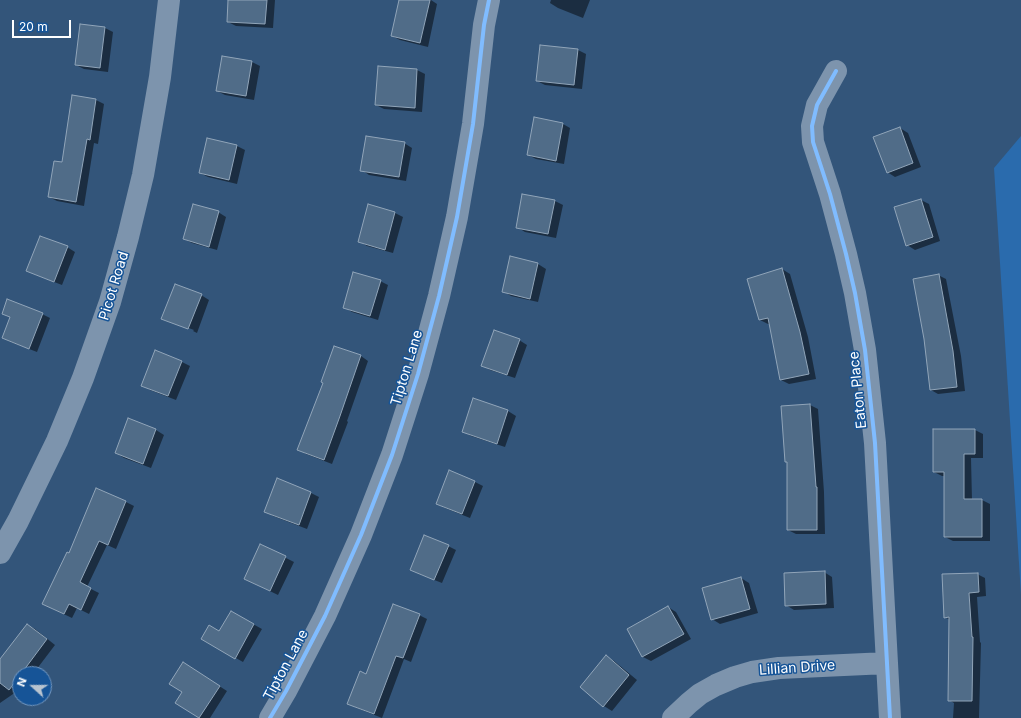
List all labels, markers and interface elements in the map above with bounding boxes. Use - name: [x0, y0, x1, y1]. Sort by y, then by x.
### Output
- scale bar: [14, 12, 73, 38]
- text: 20 m: [19, 19, 48, 34]
- street label: Picot Road: [96, 250, 132, 322]
- street label: Tipton Lane: [388, 328, 426, 408]
- street label: Eaton Place: [846, 350, 870, 430]
- street label: Tipton Lane: [260, 627, 312, 703]
- street label: Lillian Drive: [758, 657, 836, 679]
- north arrow: [12, 666, 52, 706]
- text: N: [14, 676, 30, 688]

